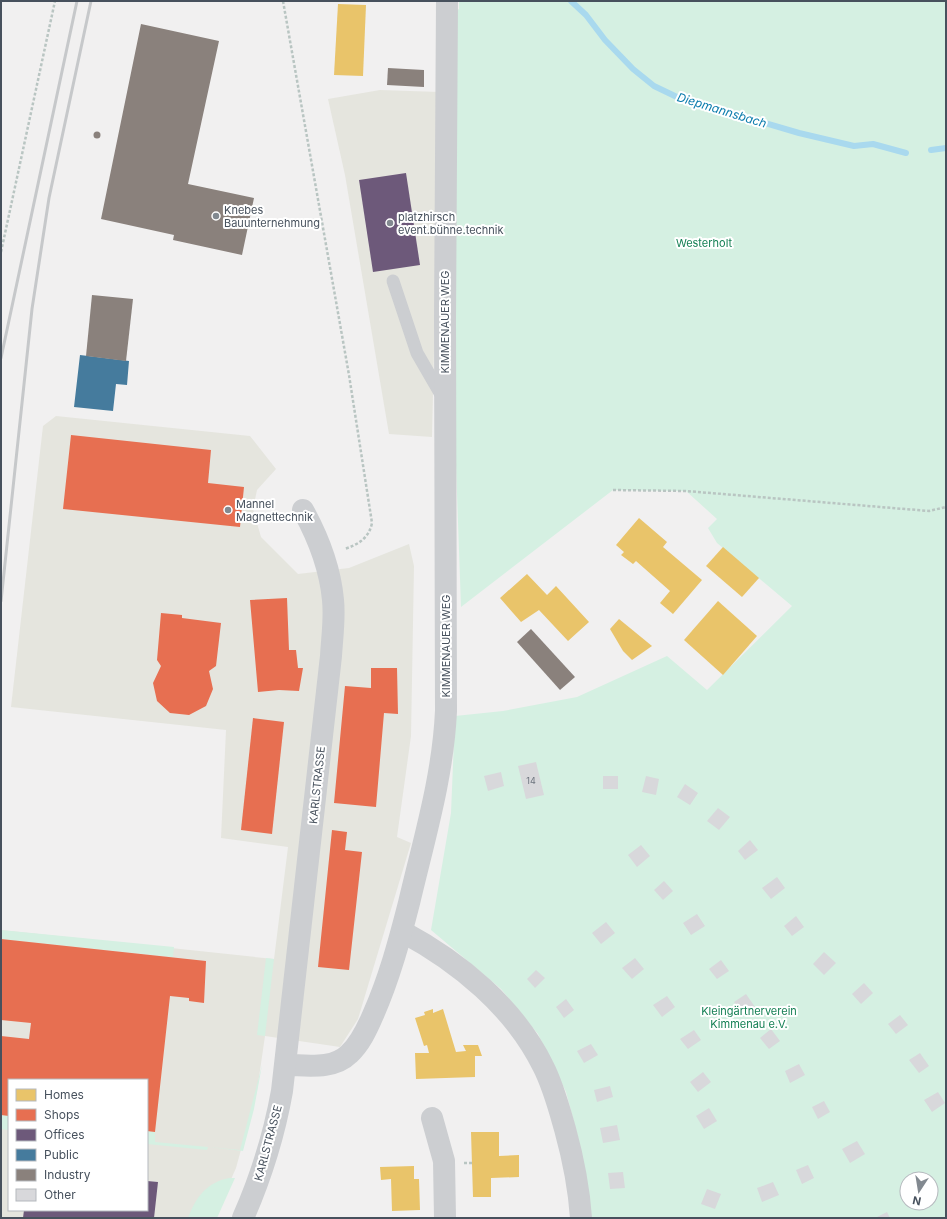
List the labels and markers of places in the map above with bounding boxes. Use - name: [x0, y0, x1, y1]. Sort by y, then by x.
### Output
- place label: Knebes Bauunternehmung: [224, 203, 320, 230]
- place label: platzhirsch event.bühne.technik: [398, 210, 504, 237]
- marker: Knebes Bauunternehmung: [211, 211, 221, 221]
- marker: platzhirsch event.bühne.technik: [385, 218, 395, 228]
- place label: Mannel Magnettechnik: [236, 497, 313, 524]
- marker: Mannel Magnettechnik: [223, 505, 233, 515]

